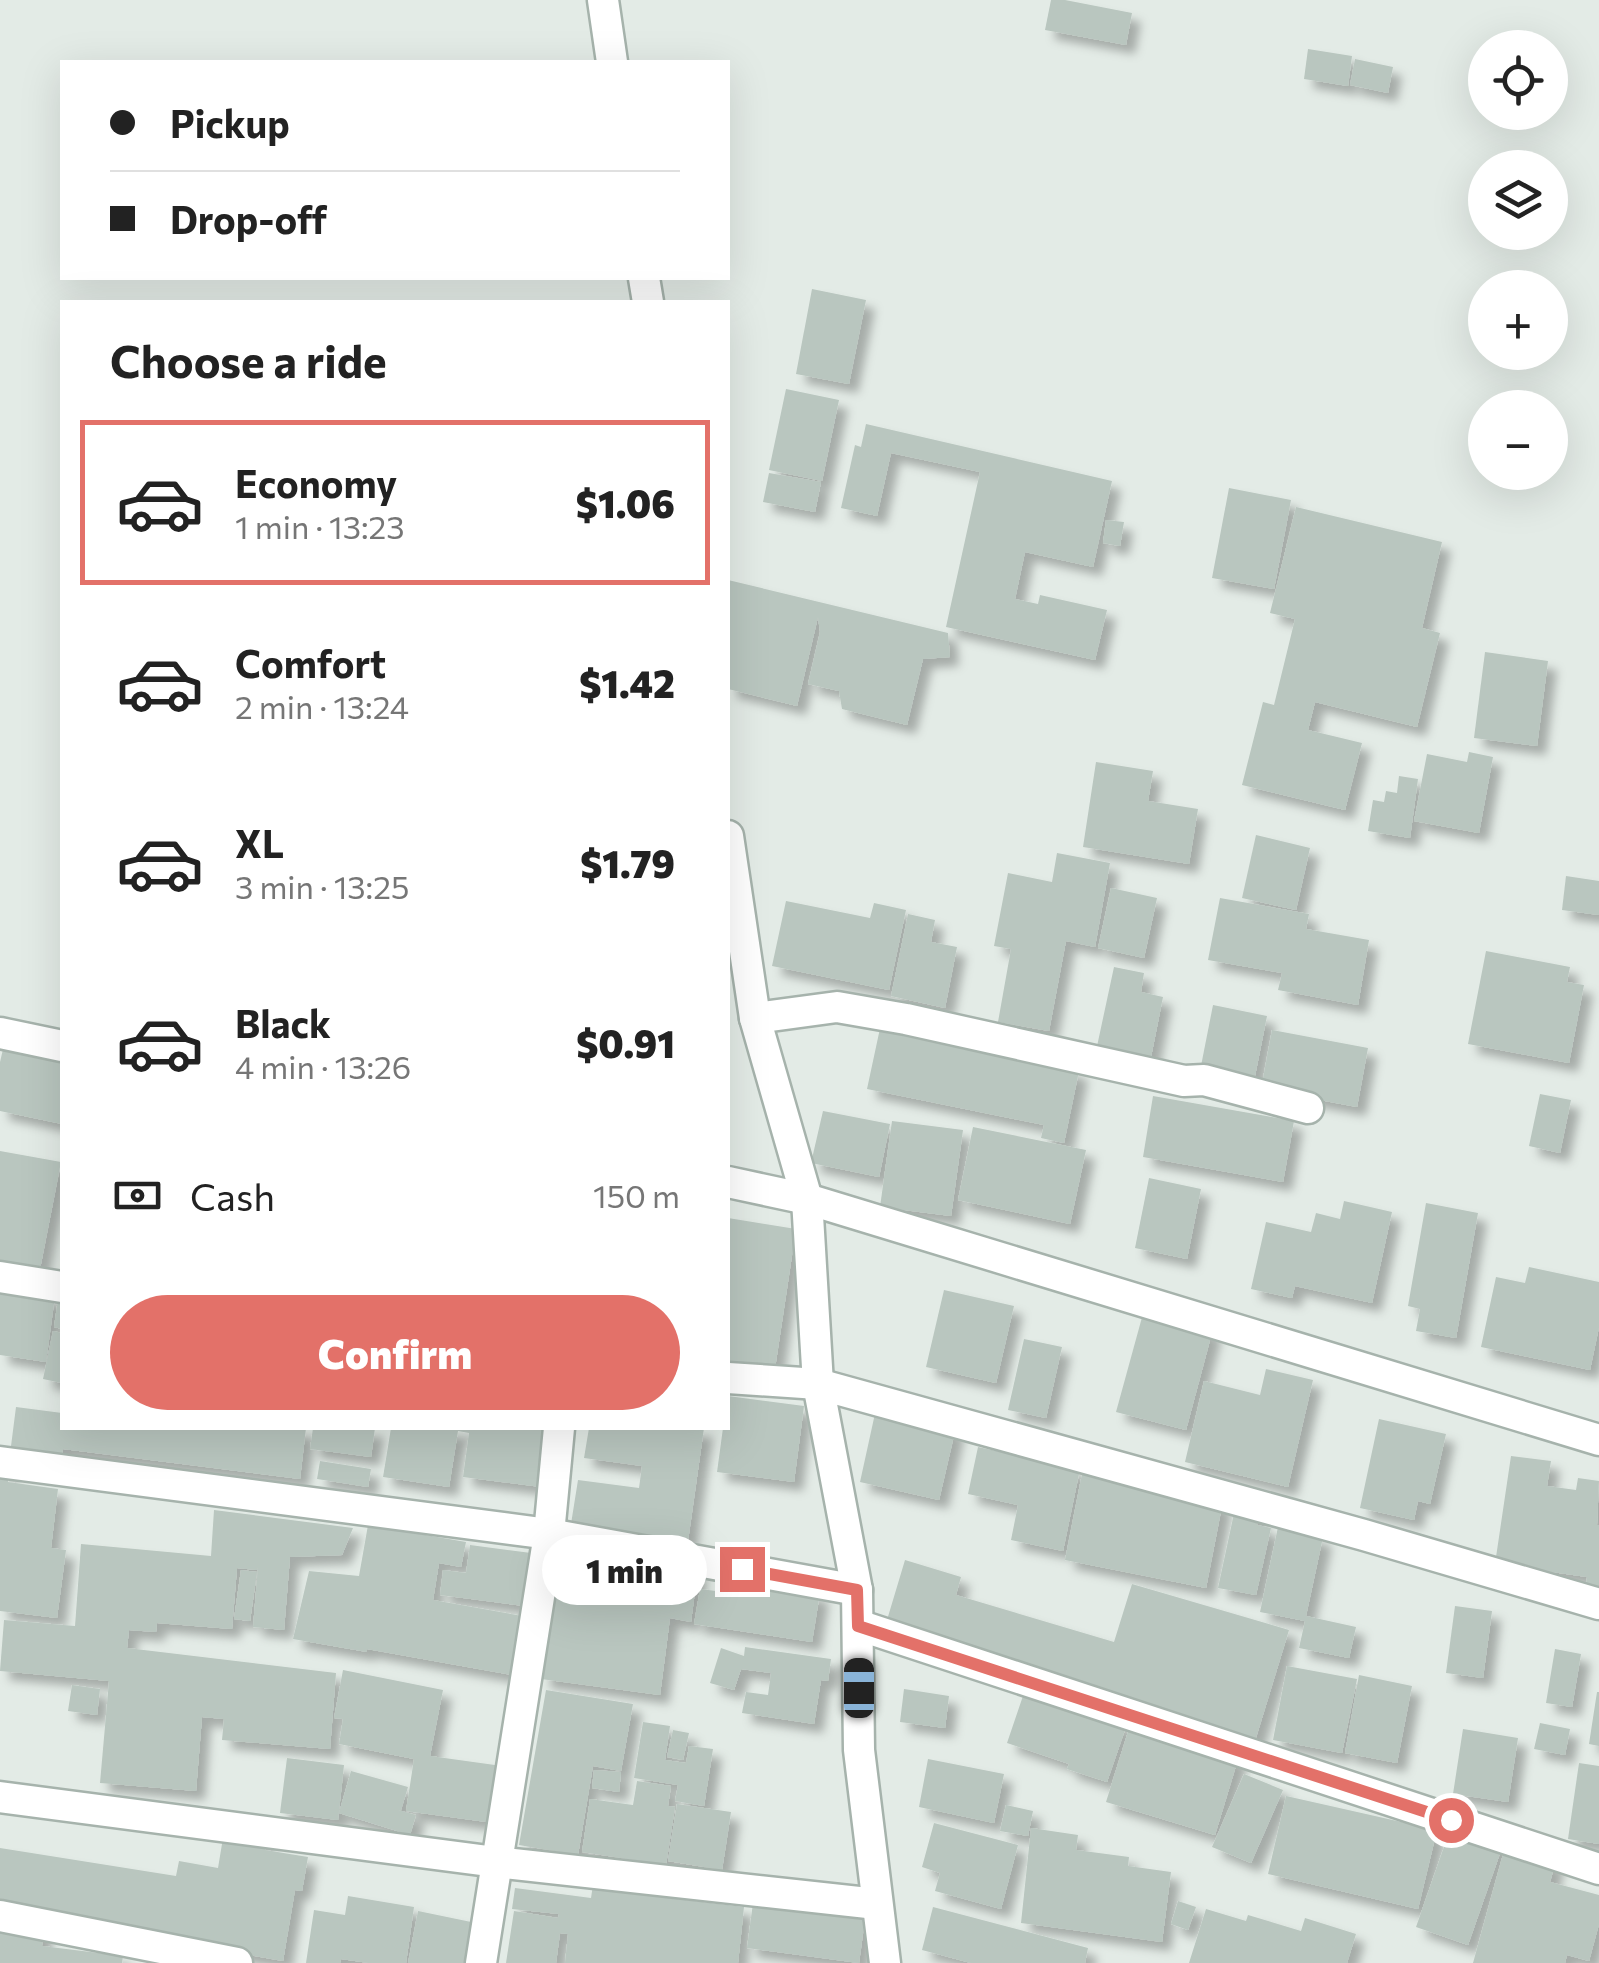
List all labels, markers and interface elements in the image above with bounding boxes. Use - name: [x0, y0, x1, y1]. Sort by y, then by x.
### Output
- map controls: [1468, 30, 1568, 490]
- button: locate: [1468, 30, 1568, 130]
- text: Pickup: [170, 99, 290, 146]
- button: layers: [1468, 150, 1568, 250]
- text: Drop-off: [170, 195, 327, 242]
- button: +: [1468, 270, 1568, 370]
- text: Choose a ride: [110, 332, 387, 387]
- button: −: [1468, 390, 1568, 490]
- icon: car: [115, 458, 205, 548]
- text: Economy: [235, 459, 397, 506]
- text: $1.06: [576, 479, 675, 526]
- text: 1 min · 13:23: [235, 506, 405, 546]
- icon: car: [115, 638, 205, 728]
- text: Comfort: [235, 639, 386, 686]
- text: $1.42: [579, 659, 675, 706]
- text: 2 min · 13:24: [235, 686, 409, 726]
- icon: car: [115, 818, 205, 908]
- text: XL: [235, 819, 284, 866]
- text: $1.79: [580, 839, 675, 886]
- text: 3 min · 13:25: [235, 866, 409, 906]
- icon: car: [115, 998, 205, 1088]
- text: Black: [235, 999, 331, 1046]
- text: $0.91: [576, 1019, 675, 1066]
- text: 4 min · 13:26: [235, 1046, 411, 1086]
- icon: cash: [110, 1168, 165, 1223]
- text: Cash: [190, 1172, 275, 1219]
- text: 150 m: [593, 1175, 680, 1215]
- button: Confirm: [110, 1295, 680, 1410]
- callout: 1 min: [542, 1534, 707, 1604]
- route end: [720, 1547, 765, 1592]
- text: 1 min: [586, 1550, 663, 1590]
- car: [844, 1658, 874, 1718]
- route start: [1429, 1798, 1474, 1843]

